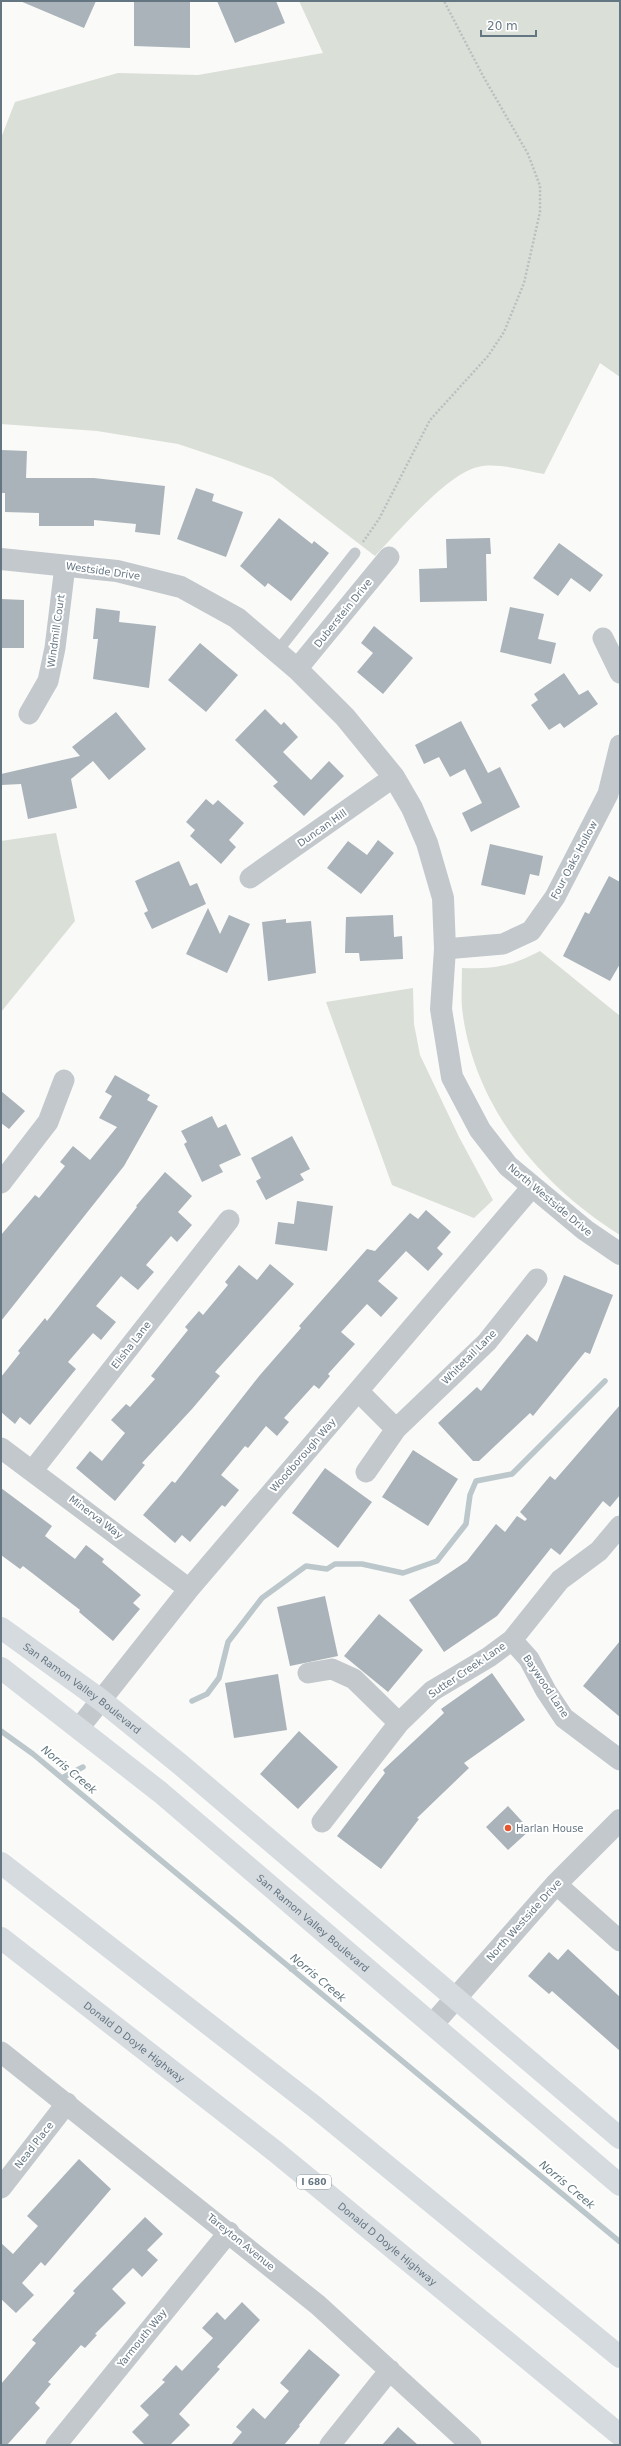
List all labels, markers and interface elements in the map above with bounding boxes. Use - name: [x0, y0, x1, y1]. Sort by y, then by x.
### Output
- scale bar: [481, 12, 536, 38]
- text: 20 m: [487, 19, 518, 33]
- street label: Westside Drive: [65, 560, 141, 582]
- street label: Duberstein Drive: [312, 577, 374, 649]
- street label: Windmill Court: [45, 594, 67, 668]
- street label: Duncan Hill: [295, 807, 349, 849]
- street label: Four Oaks Hollow: [549, 819, 599, 901]
- street label: North Westside Drive: [506, 1162, 594, 1238]
- street label: Elisha Lane: [109, 1319, 153, 1371]
- street label: Whitetail Lane: [440, 1328, 498, 1386]
- street label: Woodborough Way: [268, 1416, 338, 1494]
- street label: Minerva Way: [67, 1493, 125, 1541]
- street label: San Ramon Valley Boulevard: [21, 1640, 143, 1736]
- street label: Sutter Creek Lane: [426, 1640, 508, 1700]
- street label: Baywood Lane: [521, 1653, 571, 1719]
- water label: Norris Creek: [39, 1743, 100, 1797]
- marker: Harlan House: [503, 1823, 513, 1833]
- place label: Harlan House: [516, 1823, 584, 1834]
- street label: San Ramon Valley Boulevard: [255, 1872, 371, 1974]
- street label: North Westside Drive: [484, 1877, 564, 1963]
- water label: Norris Creek: [288, 1951, 349, 2005]
- street label: Donald D Doyle Highway: [82, 1999, 187, 2084]
- street label: Nead Place: [12, 2120, 56, 2170]
- water label: Norris Creek: [537, 2158, 598, 2212]
- road number: I 680: [297, 2175, 331, 2189]
- street label: Donald D Doyle Highway: [336, 2200, 439, 2288]
- street label: Tareyton Avenue: [204, 2211, 277, 2272]
- street label: Yarmouth Way: [115, 2307, 169, 2370]

